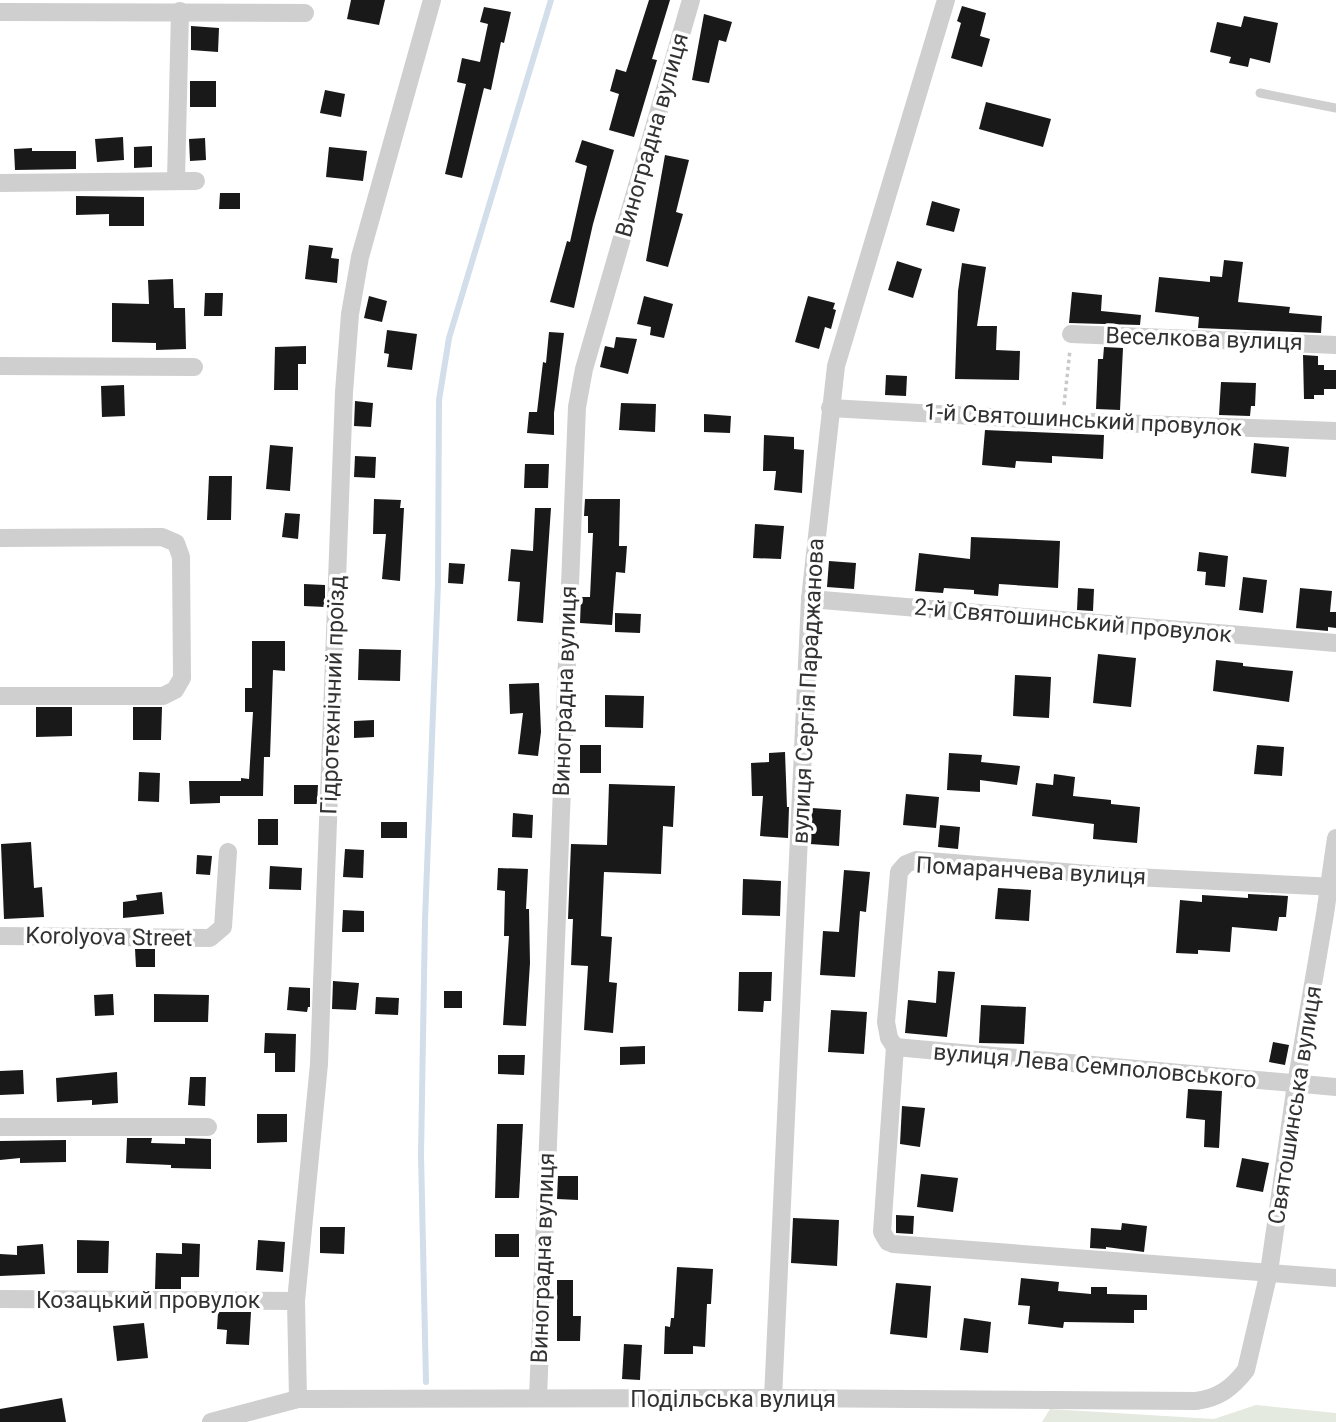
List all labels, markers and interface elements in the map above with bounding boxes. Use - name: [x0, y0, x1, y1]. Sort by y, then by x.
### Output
- street label: Виноградна вулиця: [610, 30, 694, 240]
- street label: Веселкова вулиця: [1105, 322, 1303, 356]
- street label: 1-й Святошинський провулок: [923, 398, 1243, 442]
- street label: вулиця Сергія Параджанова: [787, 537, 829, 845]
- street label: Гідротехнічний проїзд: [315, 575, 351, 815]
- street label: Виноградна вулиця: [548, 585, 582, 797]
- street label: 2-й Святошинський провулок: [913, 594, 1233, 648]
- street label: Помаранчева вулиця: [915, 851, 1147, 891]
- street label: Korolyova Street: [25, 922, 193, 952]
- street label: Святошинська вулиця: [1263, 984, 1327, 1226]
- street label: вулиця Лева Семполовського: [932, 1038, 1258, 1094]
- street label: Виноградна вулиця: [526, 1152, 560, 1364]
- street label: Козацький провулок: [36, 1287, 261, 1314]
- street label: Подільська вулиця: [630, 1386, 836, 1413]

